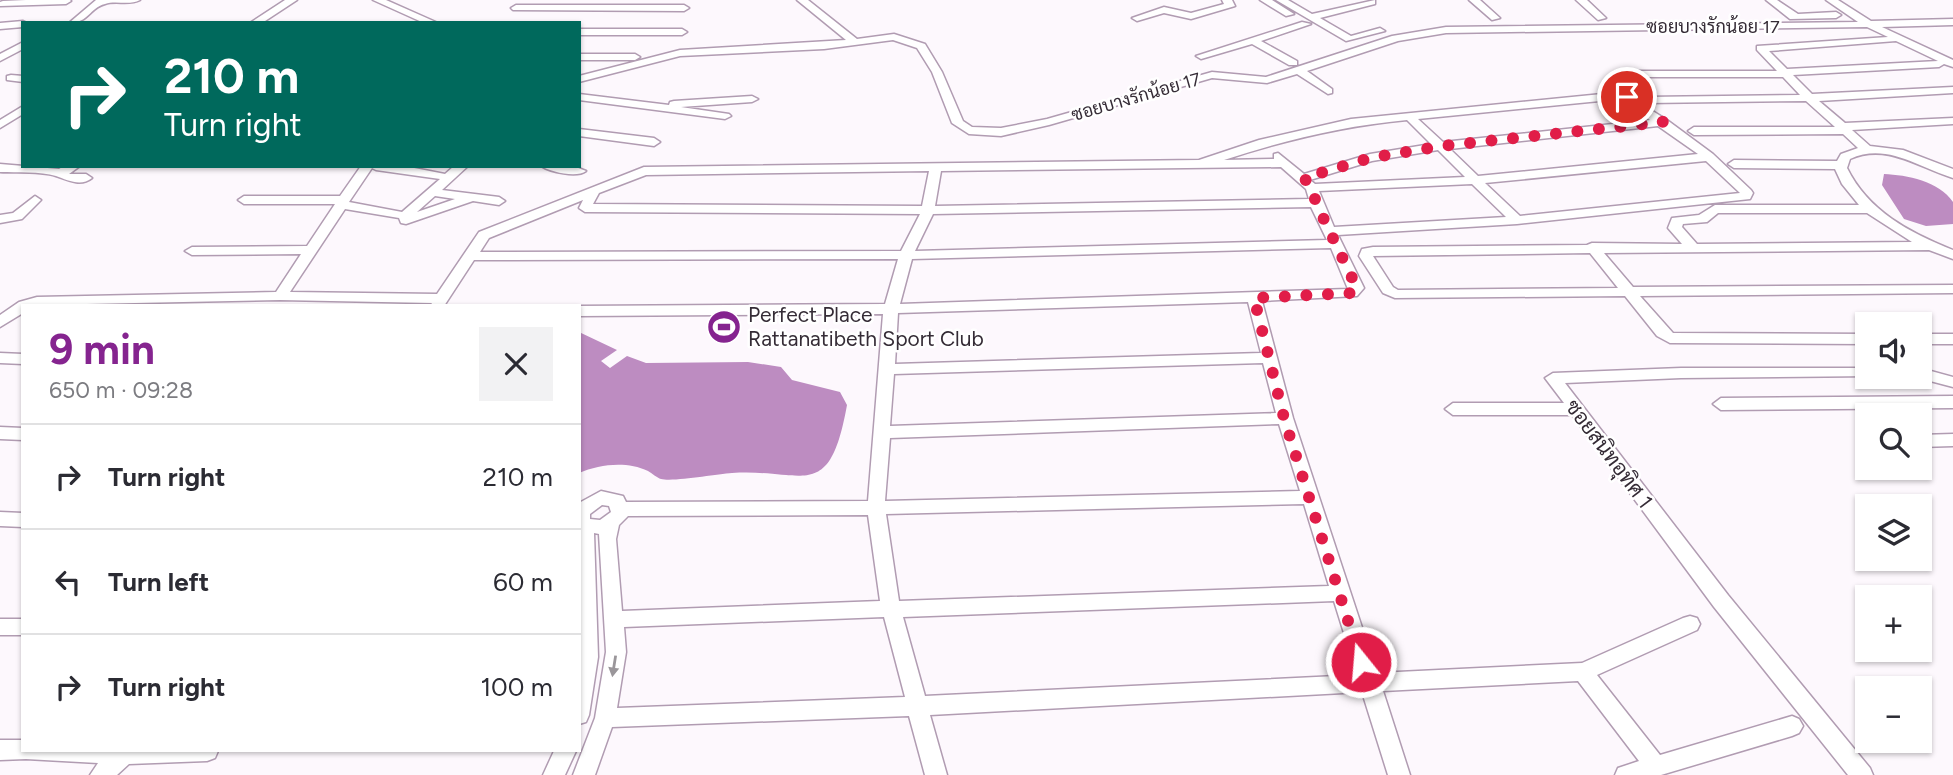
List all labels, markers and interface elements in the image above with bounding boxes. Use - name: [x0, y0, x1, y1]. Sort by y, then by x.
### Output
- street label: ซอยบางรักน้อย 17: [1646, 15, 1780, 38]
- text: 210 m: [164, 46, 299, 105]
- icon: right: [49, 49, 140, 140]
- street label: ซอยบางรักน้อย 17: [1069, 67, 1203, 126]
- pin: [1597, 67, 1657, 127]
- icon: arrive: [1608, 78, 1646, 116]
- text: Turn right: [164, 106, 302, 144]
- place label: Perfect Place Rattanatibeth Sport Club: [748, 302, 984, 351]
- sports icon: Perfect Place Rattanatibeth Sport Club: [705, 308, 743, 346]
- map controls: [1855, 312, 1932, 753]
- button: sound: [1855, 312, 1932, 389]
- text: 9 min: [49, 324, 155, 375]
- button: close: [479, 327, 553, 401]
- text: 650 m · 09:28: [49, 376, 193, 404]
- street label: ซอยสนิทอุทิศ 1: [1559, 395, 1658, 514]
- button: search: [1855, 403, 1932, 480]
- icon: right: [49, 458, 87, 496]
- text: Turn right: [108, 461, 225, 493]
- text: 210 m: [483, 461, 553, 493]
- button: layers: [1855, 494, 1932, 571]
- icon: left: [49, 563, 87, 601]
- text: Turn left: [108, 566, 209, 598]
- text: 60 m: [493, 566, 553, 598]
- button: +: [1855, 585, 1932, 662]
- position arrow: [1324, 625, 1398, 699]
- one-way arrow: [608, 655, 619, 677]
- icon: right: [49, 668, 87, 706]
- text: Turn right: [108, 671, 225, 703]
- text: 100 m: [480, 671, 553, 703]
- button: −: [1855, 676, 1932, 753]

